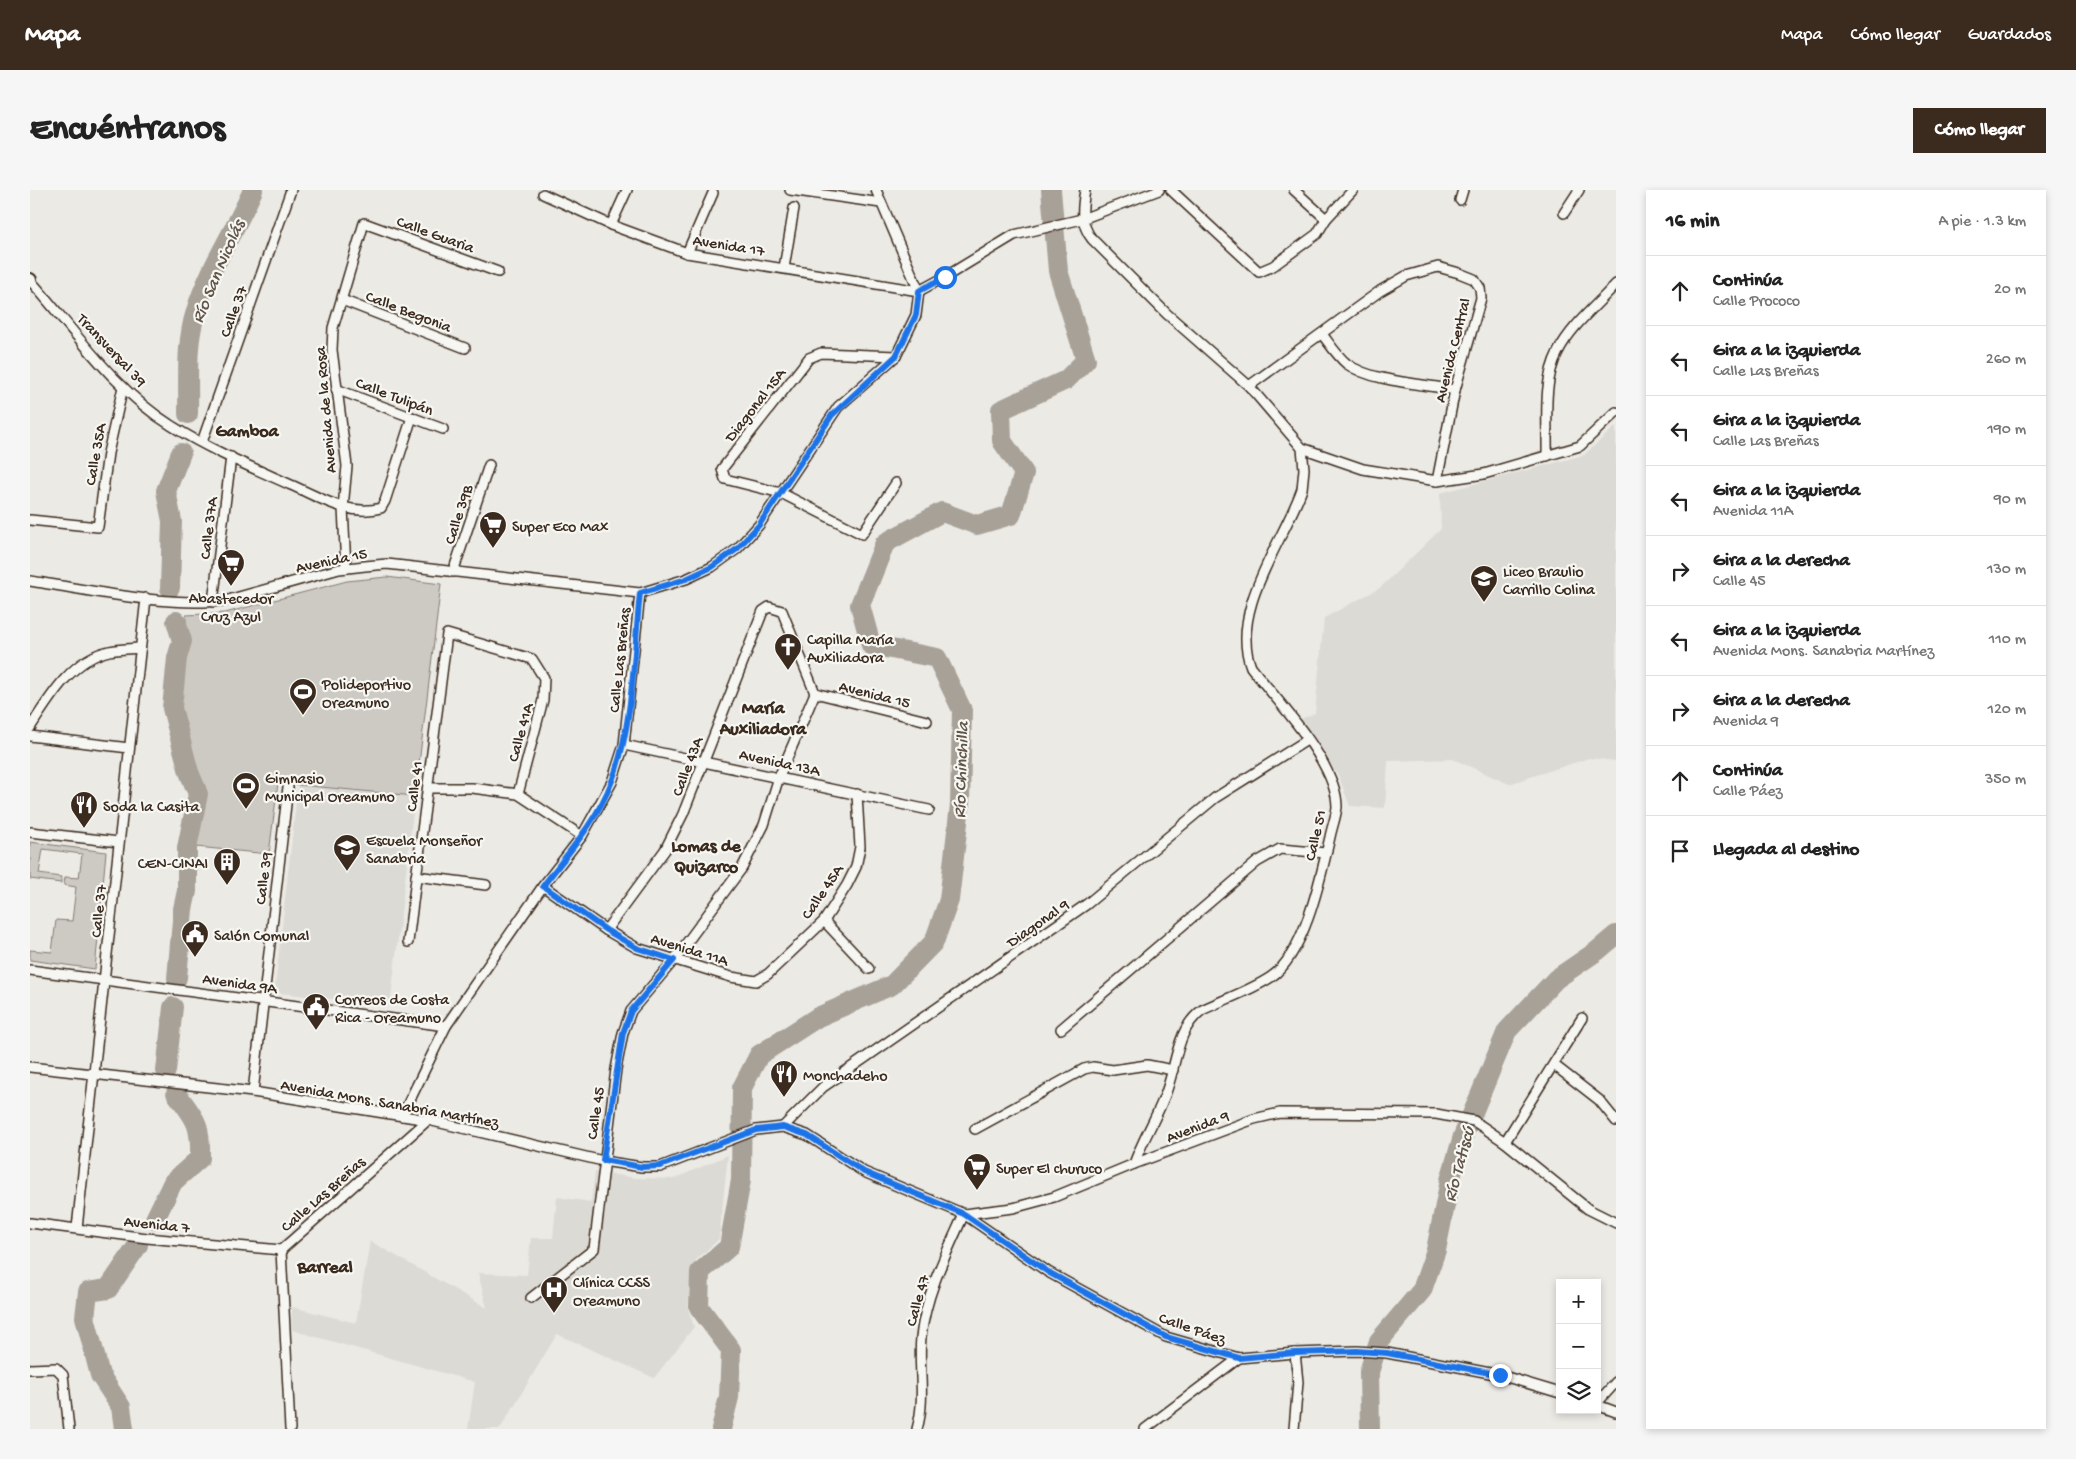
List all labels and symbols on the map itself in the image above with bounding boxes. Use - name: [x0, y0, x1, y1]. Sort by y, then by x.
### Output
- street label: Calle Guaria: [393, 213, 477, 259]
- water label: Río San Nicolás: [188, 215, 251, 327]
- street label: Avenida 17: [691, 232, 766, 263]
- route start: [934, 266, 957, 289]
- street label: Calle 37: [217, 283, 254, 340]
- street label: Calle Begonia: [362, 288, 454, 339]
- street label: Avenida Central: [1432, 297, 1477, 405]
- street label: Transversal 39: [71, 310, 149, 392]
- street label: Avenida de la Rosa: [312, 345, 342, 474]
- street label: Diagonal 15A: [721, 364, 792, 448]
- street label: Calle Tulipán: [352, 375, 436, 422]
- street label: Calle 35A: [83, 420, 113, 487]
- district label: Gamboa: [216, 422, 279, 443]
- street label: Calle 39B: [442, 482, 479, 547]
- street label: Calle 37A: [197, 495, 224, 561]
- supermarket icon: Super Eco Max: [478, 510, 508, 549]
- place label: Super Eco Max: [512, 519, 609, 538]
- street label: Avenida 15: [294, 546, 369, 579]
- supermarket icon: Abastecedor Cruz Azul: [216, 548, 246, 587]
- school or university icon: Liceo Braulio Carrillo Colina: [1469, 564, 1499, 603]
- place label: Liceo Braulio Carrillo Colina: [1503, 564, 1596, 601]
- place label: Abastecedor Cruz Azul: [189, 591, 275, 628]
- street label: Calle Las Breñas: [607, 606, 637, 714]
- church icon: Capilla María Auxiliadora: [773, 632, 803, 671]
- place label: Capilla María Auxiliadora: [807, 632, 895, 669]
- sports icon: Polideportivo Oreamuno: [288, 677, 318, 716]
- place label: Polideportivo Oreamuno: [321, 677, 411, 714]
- street label: Avenida 15: [837, 678, 912, 714]
- district label: María Auxiliadora: [719, 699, 807, 741]
- street label: Calle 41A: [505, 700, 540, 764]
- water label: Río Chinchilla: [950, 721, 975, 819]
- street label: Calle 43A: [669, 733, 710, 800]
- street label: Avenida 13A: [737, 747, 823, 783]
- street label: Calle 41: [404, 760, 429, 813]
- sports icon: Gimnasio Municipal Oreamuno: [231, 771, 261, 810]
- place label: Gimnasio Municipal Oreamuno: [265, 771, 395, 808]
- restaurant icon: Soda la Casita: [69, 790, 99, 829]
- place label: Soda la Casita: [103, 799, 200, 818]
- street label: Calle 51: [1302, 809, 1332, 863]
- school or university icon: Escuela Monseñor Sanabria: [332, 833, 362, 872]
- place label: Escuela Monseñor Sanabria: [366, 833, 483, 870]
- district label: Lomas de Quizarco: [671, 837, 741, 879]
- building icon: CEN-CINAI: [212, 847, 242, 886]
- street label: Calle 39: [253, 851, 278, 906]
- place label: CEN-CINAI: [138, 856, 208, 875]
- street label: Calle 45A: [799, 861, 850, 924]
- street label: Calle 37: [88, 883, 113, 939]
- street label: Diagonal 9: [1003, 896, 1074, 954]
- public building icon: Salón Comunal: [180, 919, 210, 958]
- place label: Salón Comunal: [214, 928, 309, 947]
- street label: Avenida 11A: [648, 931, 732, 973]
- street label: Avenida 9A: [201, 971, 280, 1000]
- public building icon: Correos de Costa Rica - Oreamuno: [301, 992, 331, 1031]
- place label: Correos de Costa Rica - Oreamuno: [335, 992, 450, 1029]
- restaurant icon: Monchadeho: [769, 1059, 799, 1098]
- place label: Monchadeho: [803, 1068, 887, 1087]
- street label: Avenida Mons. Sanabria Martínez: [279, 1077, 501, 1134]
- street label: Calle 45: [584, 1086, 611, 1141]
- street label: Avenida 9: [1164, 1108, 1232, 1149]
- water label: Río Tatiscú: [1440, 1124, 1481, 1204]
- supermarket icon: Super El churuco: [962, 1152, 992, 1191]
- street label: Calle Las Breñas: [278, 1153, 371, 1237]
- place label: Super El churuco: [996, 1161, 1102, 1180]
- street label: Avenida 7: [123, 1214, 191, 1239]
- district label: Barreal: [296, 1258, 353, 1279]
- street label: Calle 47: [903, 1272, 936, 1329]
- hospital icon: Clínica CCSS Oreamuno: [539, 1275, 569, 1314]
- place label: Clínica CCSS Oreamuno: [573, 1275, 651, 1312]
- street label: Calle Páez: [1156, 1310, 1229, 1351]
- route end: [1489, 1364, 1512, 1387]

